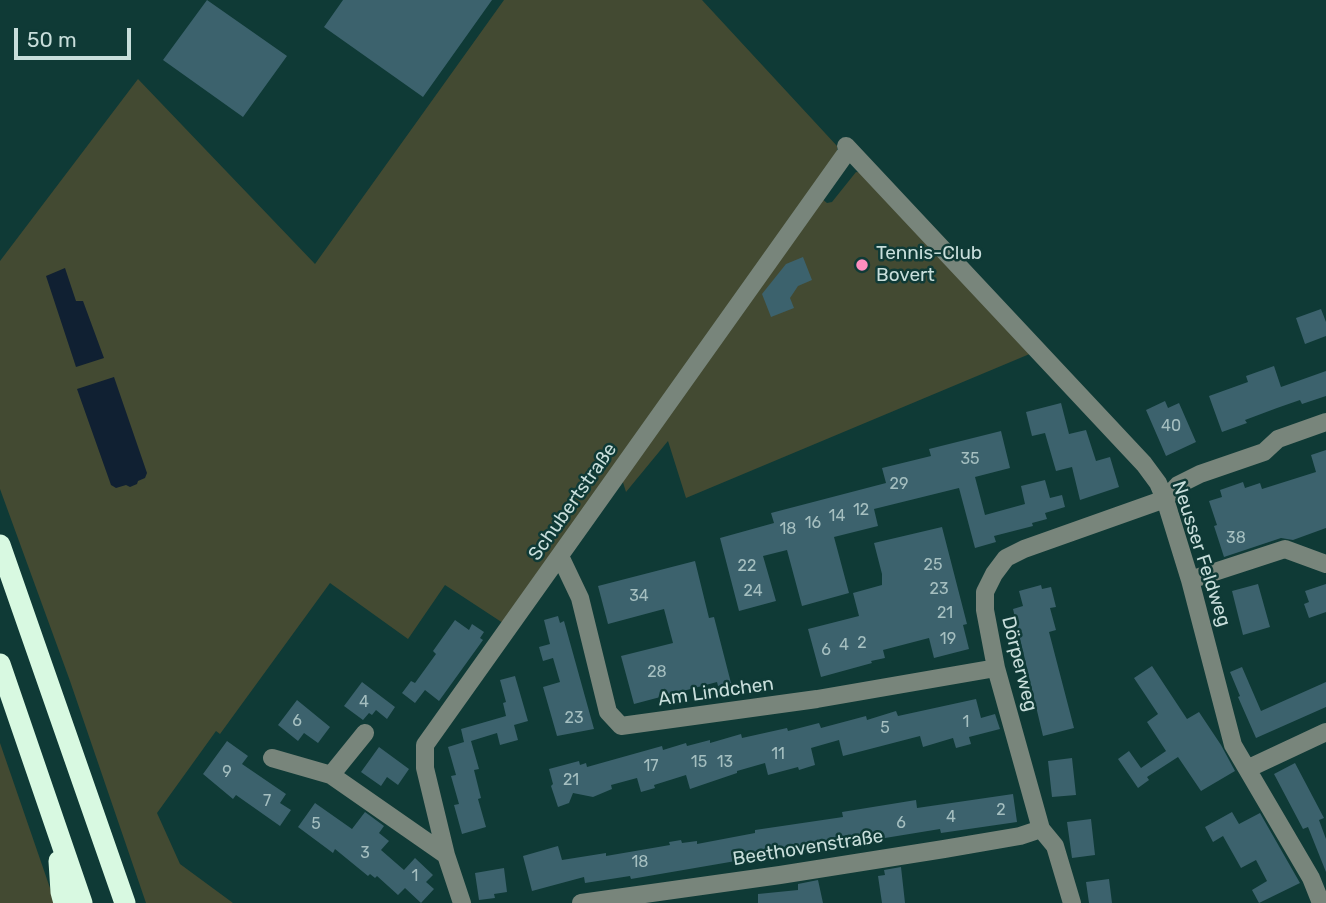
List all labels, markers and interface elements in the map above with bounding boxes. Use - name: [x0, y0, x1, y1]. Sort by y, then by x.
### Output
- scale bar: [18, 14, 135, 58]
- text: 50 m: [27, 27, 77, 52]
- place label: Tennis-Club Bovert: [876, 243, 982, 287]
- marker: Tennis-Club Bovert: [854, 257, 870, 273]
- house number: 40: [1161, 416, 1181, 436]
- street label: Schubertstraße: [524, 439, 622, 565]
- house number: 35: [960, 449, 980, 469]
- house number: 29: [890, 474, 908, 494]
- street label: Neusser Feldweg: [1167, 478, 1235, 630]
- house number: 12: [853, 500, 869, 520]
- house number: 14: [829, 506, 845, 526]
- house number: 16: [805, 513, 821, 533]
- house number: 18: [779, 519, 797, 539]
- house number: 38: [1226, 528, 1246, 548]
- house number: 25: [924, 555, 942, 575]
- house number: 22: [738, 556, 756, 576]
- house number: 23: [929, 579, 949, 599]
- house number: 24: [743, 581, 763, 601]
- house number: 34: [629, 586, 649, 606]
- house number: 21: [937, 603, 953, 623]
- street label: Dörperweg: [996, 614, 1042, 714]
- house number: 19: [940, 629, 956, 649]
- house number: 2: [857, 633, 867, 653]
- house number: 4: [839, 635, 849, 655]
- house number: 6: [821, 640, 831, 660]
- house number: 28: [647, 662, 667, 682]
- street label: Am Lindchen: [657, 673, 775, 711]
- house number: 4: [359, 692, 369, 712]
- house number: 23: [564, 708, 584, 728]
- house number: 6: [292, 711, 302, 731]
- house number: 1: [963, 712, 969, 732]
- house number: 5: [880, 718, 890, 738]
- house number: 11: [771, 744, 785, 764]
- house number: 15: [691, 752, 707, 772]
- house number: 13: [717, 752, 733, 772]
- house number: 17: [643, 756, 659, 776]
- house number: 9: [222, 762, 232, 782]
- house number: 21: [563, 770, 579, 790]
- house number: 7: [263, 791, 271, 811]
- house number: 2: [996, 800, 1006, 820]
- house number: 4: [946, 807, 956, 827]
- house number: 6: [896, 813, 906, 833]
- house number: 5: [311, 814, 321, 834]
- street label: Beethovenstraße: [731, 825, 885, 871]
- house number: 3: [360, 843, 370, 863]
- house number: 18: [631, 852, 649, 872]
- house number: 1: [412, 866, 418, 886]

